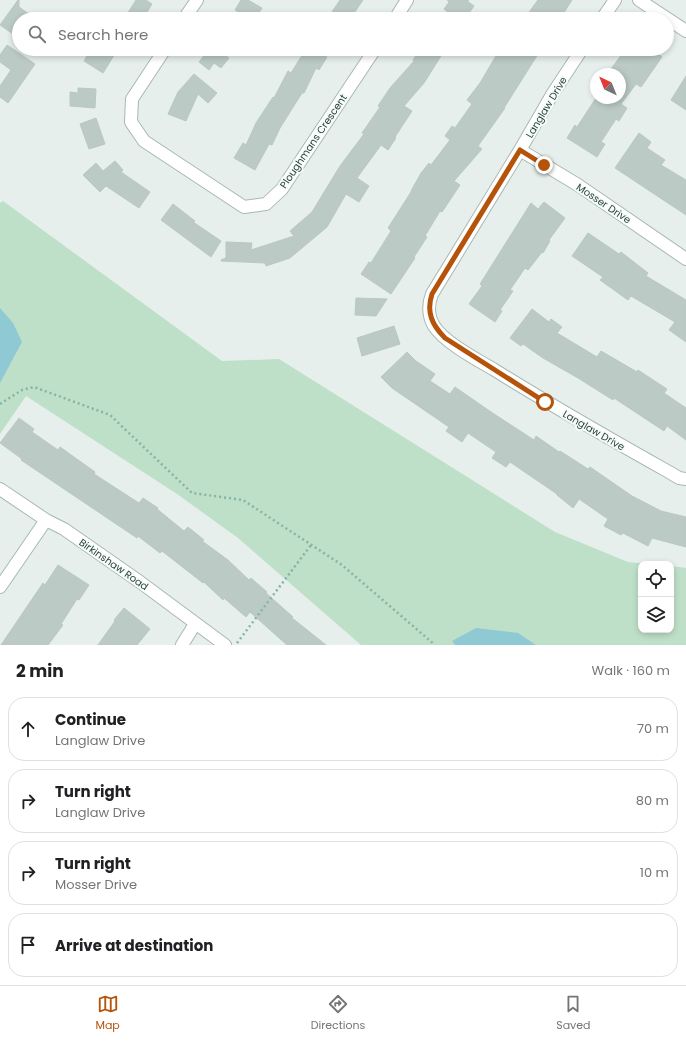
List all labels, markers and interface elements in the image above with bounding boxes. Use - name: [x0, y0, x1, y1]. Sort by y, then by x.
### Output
- search box: [12, 12, 674, 56]
- icon: search: [26, 23, 48, 45]
- text: Search here: [58, 24, 148, 45]
- north arrow: [590, 68, 626, 104]
- street label: Langlaw Drive: [522, 74, 571, 141]
- street label: Ploughmans Crescent: [276, 91, 351, 191]
- route end: [535, 156, 553, 174]
- street label: Mosser Drive: [573, 180, 634, 227]
- route start: [536, 393, 554, 411]
- street label: Langlaw Drive: [560, 407, 628, 454]
- street label: Birkinshaw Road: [76, 535, 151, 594]
- map controls: [638, 561, 674, 633]
- button: locate: [638, 561, 674, 597]
- button: layers: [638, 597, 674, 633]
- text: 2 min: [16, 659, 64, 683]
- text: Walk · 160 m: [591, 661, 670, 680]
- text: Continue: [55, 709, 126, 730]
- icon: ahead: [17, 718, 39, 740]
- text: 70 m: [637, 719, 669, 738]
- text: Langlaw Drive: [55, 731, 145, 750]
- text: Turn right: [55, 781, 131, 802]
- icon: right: [17, 790, 39, 812]
- text: 80 m: [636, 791, 669, 810]
- text: Langlaw Drive: [55, 803, 145, 822]
- text: Turn right: [55, 853, 131, 874]
- icon: right: [17, 862, 39, 884]
- text: 10 m: [640, 863, 669, 882]
- text: Mosser Drive: [55, 875, 137, 894]
- icon: arrive: [17, 934, 39, 956]
- text: Arrive at destination: [55, 935, 213, 956]
- tab: Map: [95, 993, 120, 1034]
- tab: Directions: [311, 993, 365, 1034]
- tab: Saved: [556, 993, 591, 1034]

